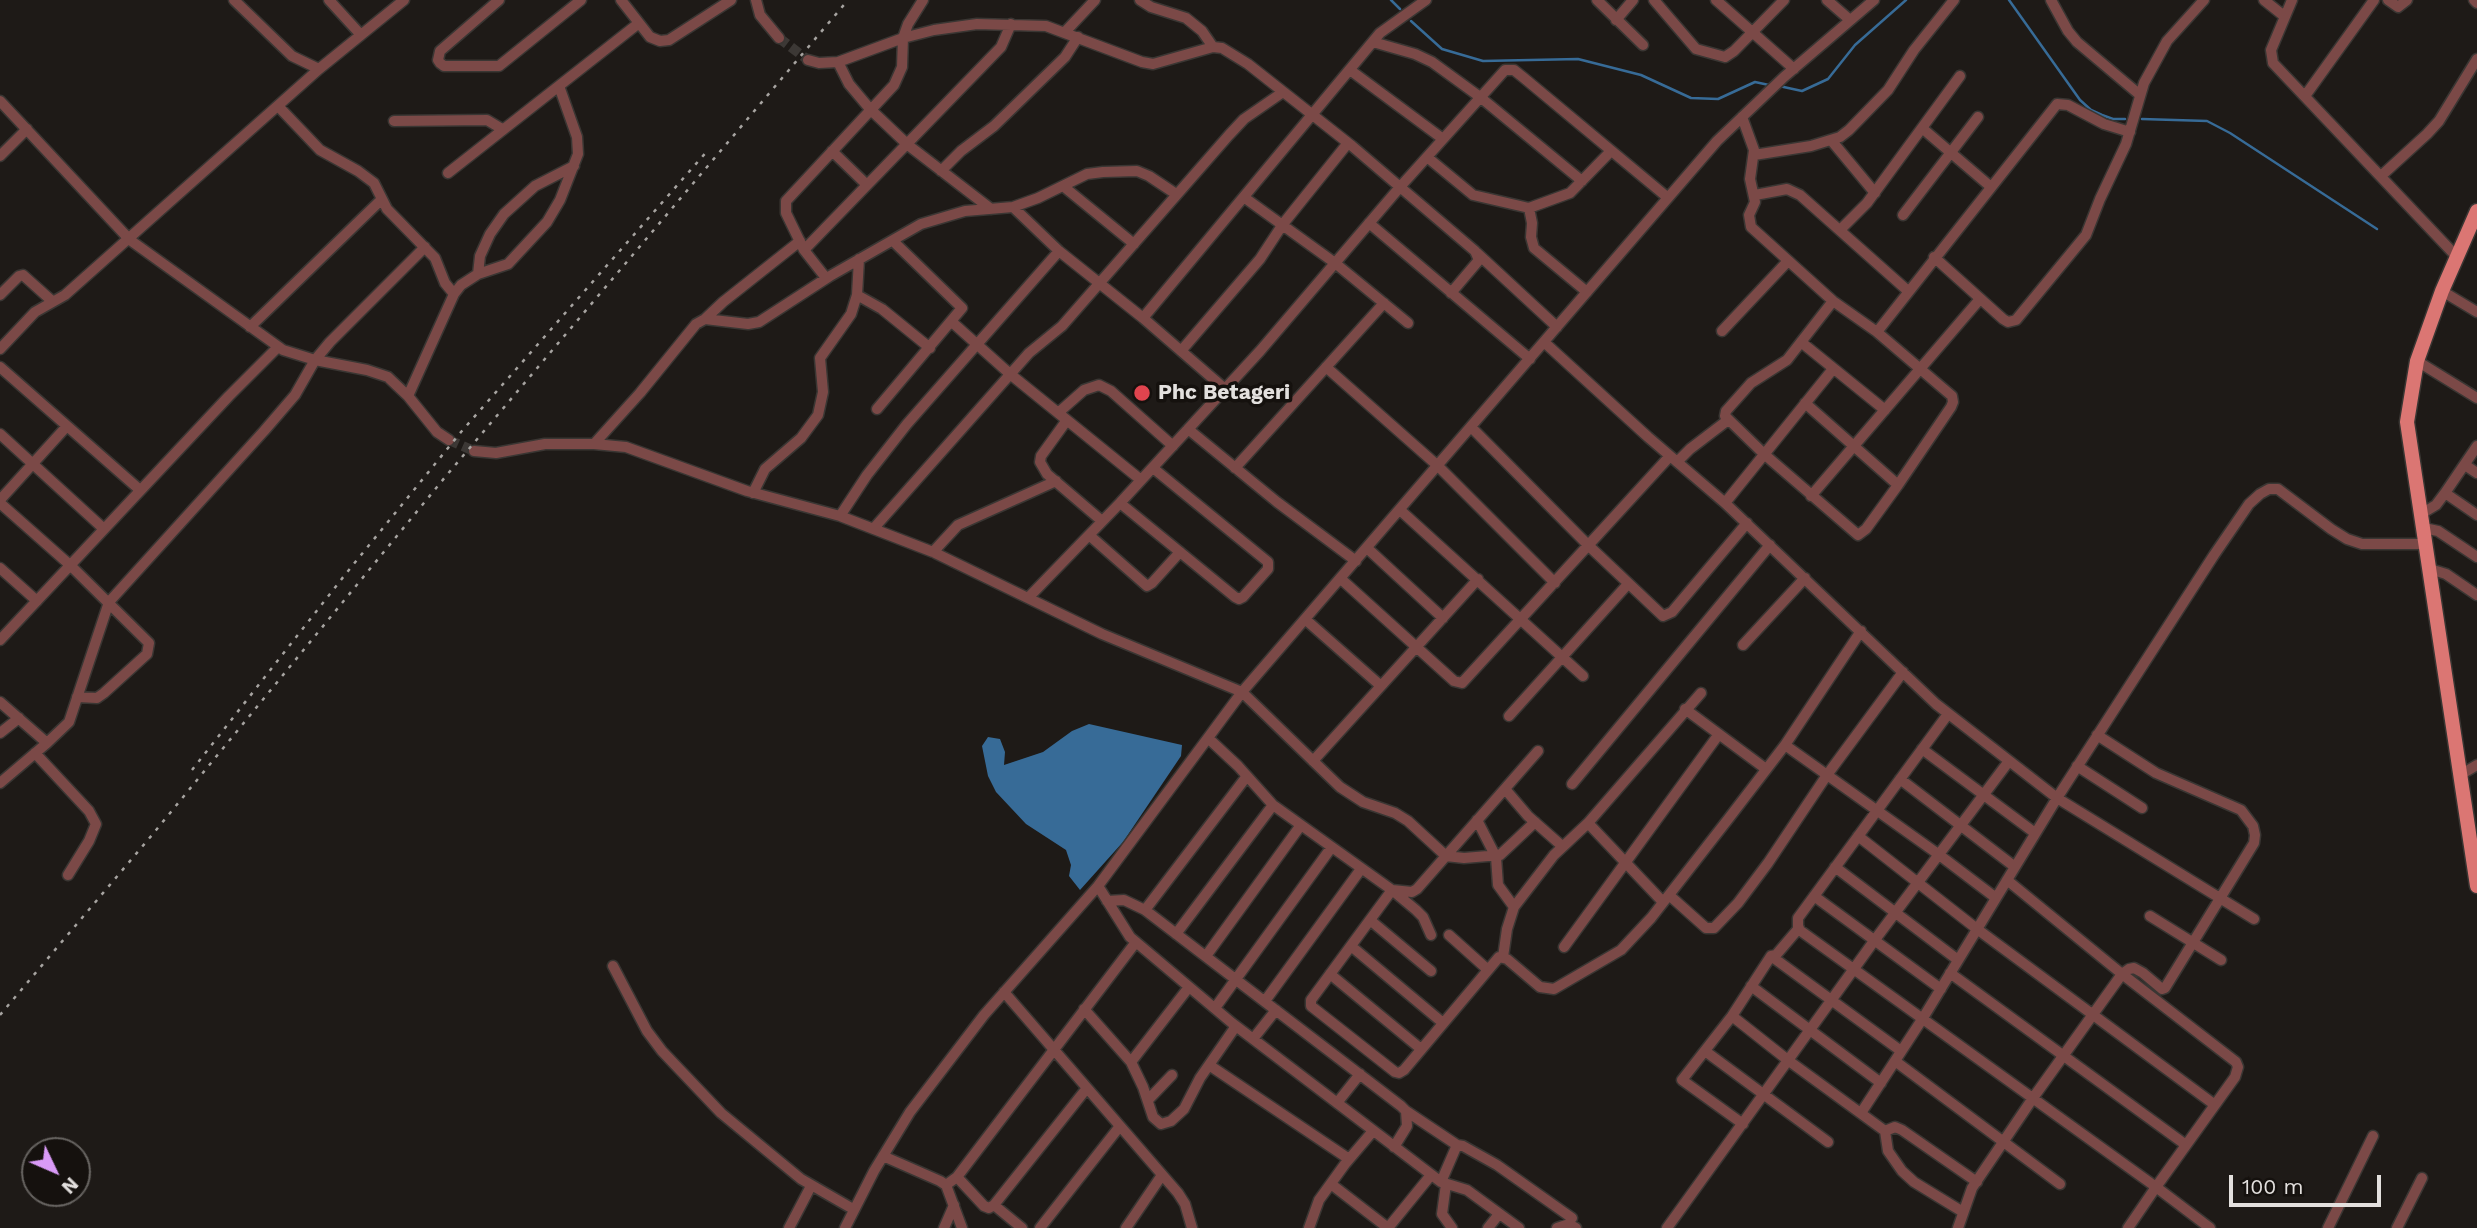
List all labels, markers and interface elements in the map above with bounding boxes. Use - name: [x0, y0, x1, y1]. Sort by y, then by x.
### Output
- place label: Phc Betageri: [1158, 380, 1290, 406]
- marker: Phc Betageri: [1132, 383, 1152, 403]
- north arrow: [21, 1137, 91, 1207]
- scale bar: [2232, 1162, 2384, 1206]
- text: N: [57, 1172, 83, 1199]
- text: 100 m: [2242, 1174, 2304, 1199]

